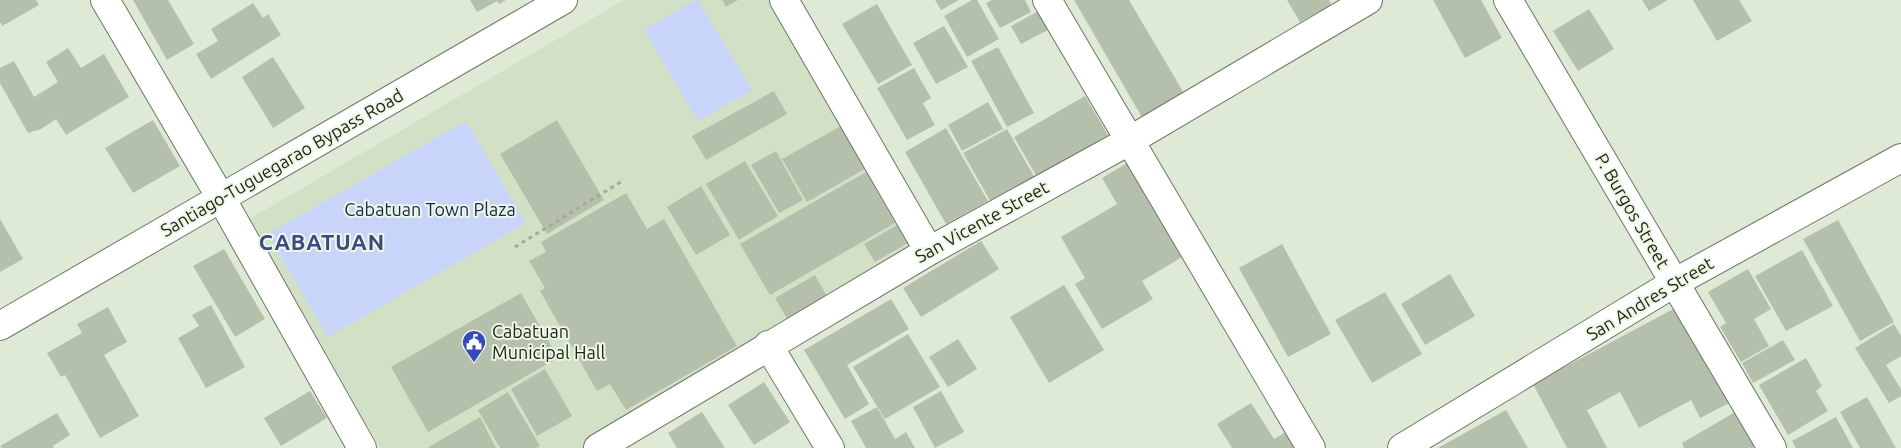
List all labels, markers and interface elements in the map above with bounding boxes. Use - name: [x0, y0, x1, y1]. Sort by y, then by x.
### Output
- street label: Santiago-Tuguegarao Bypass Road: [157, 84, 406, 240]
- street label: P. Burgos Street: [1592, 149, 1674, 272]
- street label: San Vicente Street: [911, 176, 1052, 266]
- park label: Cabatuan Town Plaza: [344, 199, 516, 219]
- district label: CABATUAN: [259, 229, 385, 254]
- street label: San Andres Street: [1582, 252, 1717, 344]
- place label: Cabatuan Municipal Hall: [492, 321, 605, 362]
- public building icon: Cabatuan Municipal Hall: [461, 329, 487, 363]

